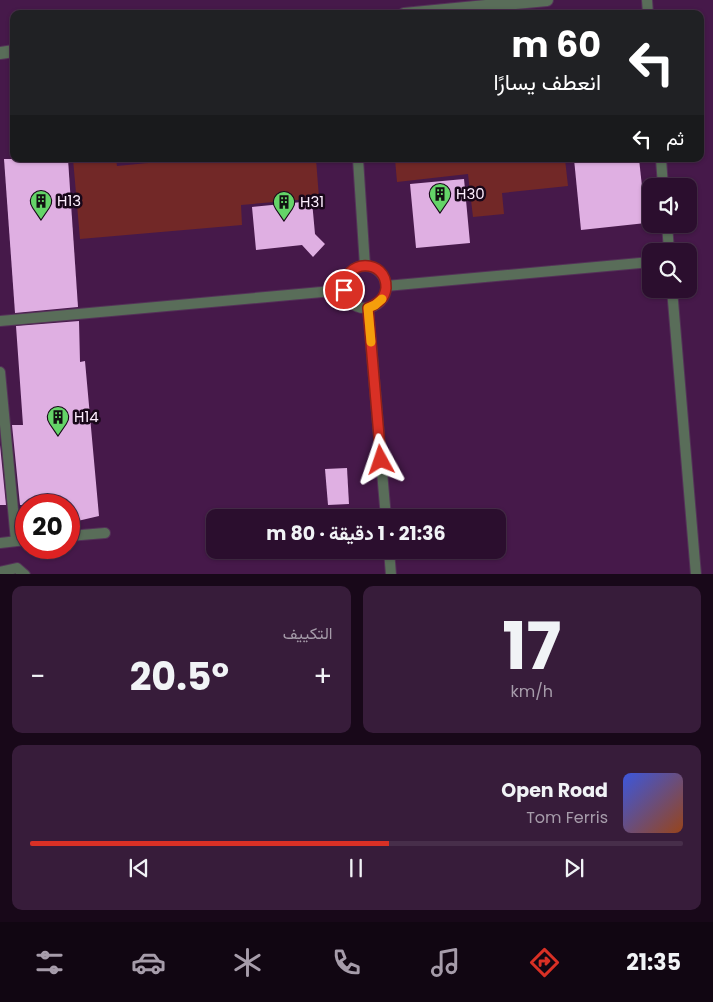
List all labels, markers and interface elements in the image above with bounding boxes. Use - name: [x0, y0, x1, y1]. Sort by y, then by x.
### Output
- text: 60 m: [511, 20, 601, 69]
- icon: left: [619, 30, 684, 95]
- text: انعطف يسارًا: [494, 67, 601, 98]
- icon: left: [628, 125, 656, 153]
- text: ثم: [666, 125, 684, 152]
- map controls: [642, 178, 697, 298]
- button: sound: [642, 178, 697, 233]
- building icon: H30: [428, 182, 452, 213]
- place label: H30: [456, 183, 485, 204]
- building icon: H13: [29, 189, 53, 220]
- place label: H13: [57, 190, 81, 211]
- building icon: H31: [272, 190, 296, 221]
- place label: H31: [300, 191, 324, 212]
- button: search: [642, 243, 697, 298]
- pin: [323, 269, 365, 311]
- icon: arrive: [330, 276, 358, 304]
- building icon: H14: [46, 405, 70, 436]
- place label: H14: [74, 406, 99, 427]
- position arrow: [354, 433, 406, 485]
- speed limit sign: 20: [15, 494, 80, 559]
- text: 21:36 · 1 دقيقة · 80 m: [266, 520, 446, 547]
- text: 17: [502, 601, 561, 692]
- text: التكييف: [283, 622, 333, 645]
- text: 20.5°: [130, 650, 229, 703]
- text: −: [30, 657, 45, 696]
- text: +: [313, 657, 332, 696]
- text: km/h: [510, 680, 553, 703]
- text: Open Road: [501, 777, 608, 804]
- text: Tom Ferris: [526, 806, 608, 829]
- icon: previous: [125, 854, 153, 882]
- icon: pause: [342, 854, 370, 882]
- icon: next: [560, 854, 588, 882]
- icon: filters: [32, 945, 67, 980]
- icon: car: [131, 945, 166, 980]
- icon: climate: [230, 945, 265, 980]
- icon: phone: [329, 945, 364, 980]
- icon: music: [428, 945, 463, 980]
- icon: directions: [527, 945, 562, 980]
- text: 21:35: [626, 947, 681, 978]

